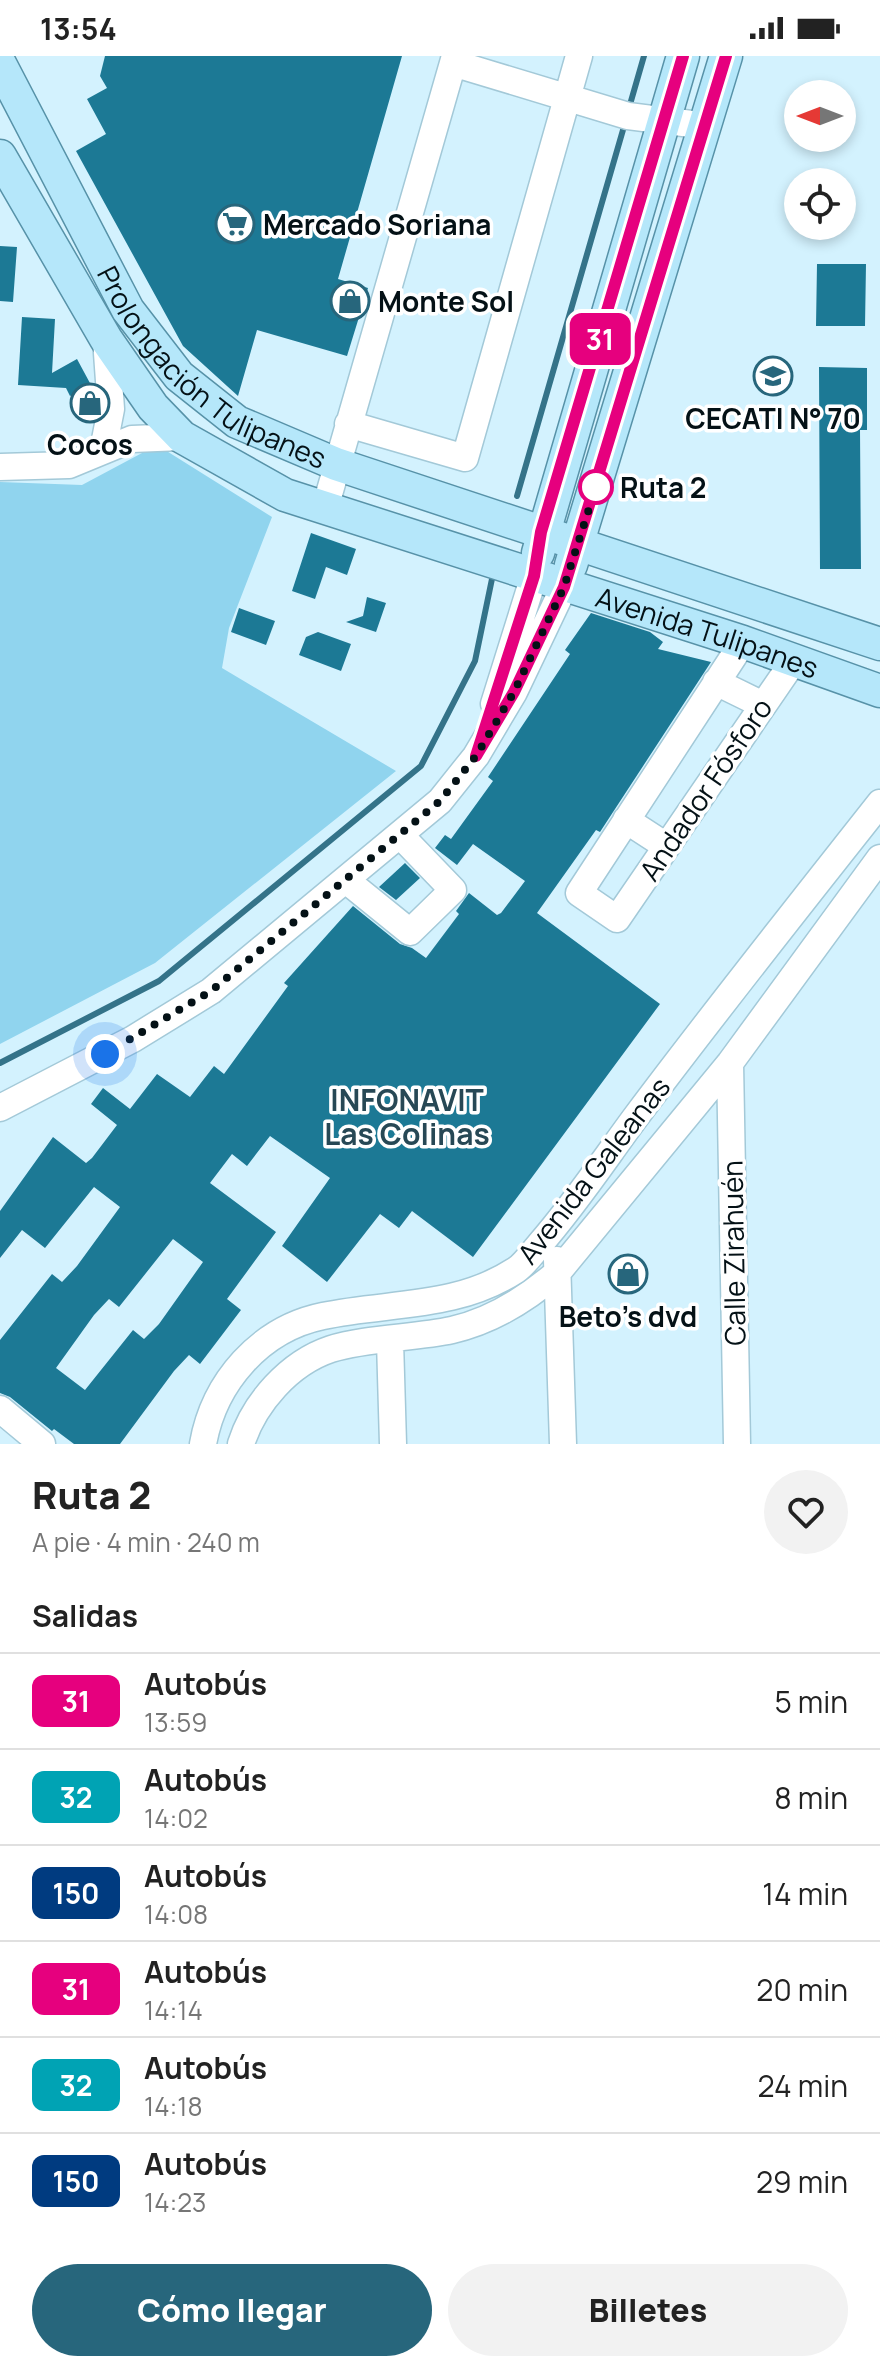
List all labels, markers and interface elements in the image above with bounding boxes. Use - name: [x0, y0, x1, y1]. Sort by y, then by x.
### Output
- text: 13:54: [40, 8, 117, 49]
- north arrow: [784, 80, 856, 152]
- map controls: [784, 80, 856, 240]
- button: locate: [784, 168, 856, 240]
- supermarket icon: Mercado Soriana: [214, 203, 256, 245]
- place label: Mercado Soriana: [263, 205, 491, 243]
- street label: Prolongación Tulipanes: [89, 259, 332, 477]
- shop icon: Monte Sol: [329, 280, 371, 322]
- place label: Monte Sol: [378, 282, 514, 320]
- line badge: 31: [564, 313, 636, 365]
- text: 31: [586, 320, 614, 358]
- school or university icon: CECATI N° 70: [752, 355, 794, 397]
- shop icon: Cocos: [69, 382, 111, 424]
- place label: CECATI N° 70: [685, 399, 861, 437]
- place label: Cocos: [47, 425, 133, 463]
- place label: Ruta 2: [620, 468, 707, 506]
- marker: Ruta 2: [579, 470, 613, 504]
- street label: Avenida Tulipanes: [591, 577, 824, 686]
- street label: Andador Fósforo: [630, 690, 780, 888]
- your location: [85, 1034, 125, 1074]
- street label: Avenida Galeanas: [508, 1069, 678, 1271]
- district label: INFONAVIT Las Colinas: [324, 1079, 490, 1154]
- street label: Calle Zirahuén: [712, 1160, 754, 1346]
- shop icon: Beto's dvd: [607, 1253, 649, 1295]
- place label: Beto's dvd: [559, 1297, 697, 1335]
- text: Ruta 2: [32, 1468, 151, 1520]
- button: heart: [764, 1470, 848, 1554]
- text: A pie · 4 min · 240 m: [32, 1524, 260, 1560]
- text: Salidas: [32, 1595, 138, 1636]
- text: Autobús: [144, 1663, 267, 1704]
- text: 5 min: [774, 1681, 848, 1722]
- text: 31: [62, 1682, 90, 1720]
- text: 13:59: [144, 1704, 207, 1740]
- text: Autobús: [144, 1759, 267, 1800]
- text: 8 min: [774, 1777, 848, 1818]
- text: 32: [60, 1778, 92, 1816]
- text: 14:02: [144, 1800, 208, 1836]
- text: Autobús: [144, 1855, 267, 1896]
- text: 14 min: [762, 1873, 848, 1914]
- text: 150: [52, 1874, 100, 1912]
- text: 14:08: [144, 1896, 208, 1932]
- text: Autobús: [144, 1951, 267, 1992]
- text: 20 min: [756, 1969, 848, 2010]
- text: 31: [62, 1970, 90, 2008]
- text: 14:14: [144, 1992, 203, 2028]
- text: Autobús: [144, 2047, 267, 2088]
- text: 24 min: [758, 2065, 848, 2106]
- text: 32: [60, 2066, 92, 2104]
- text: 14:18: [144, 2088, 202, 2124]
- text: Autobús: [144, 2143, 267, 2184]
- text: 29 min: [756, 2161, 848, 2202]
- text: 150: [52, 2162, 100, 2200]
- text: 14:23: [144, 2184, 206, 2220]
- button: Cómo llegar: [32, 2264, 432, 2356]
- button: Billetes: [448, 2264, 848, 2356]

